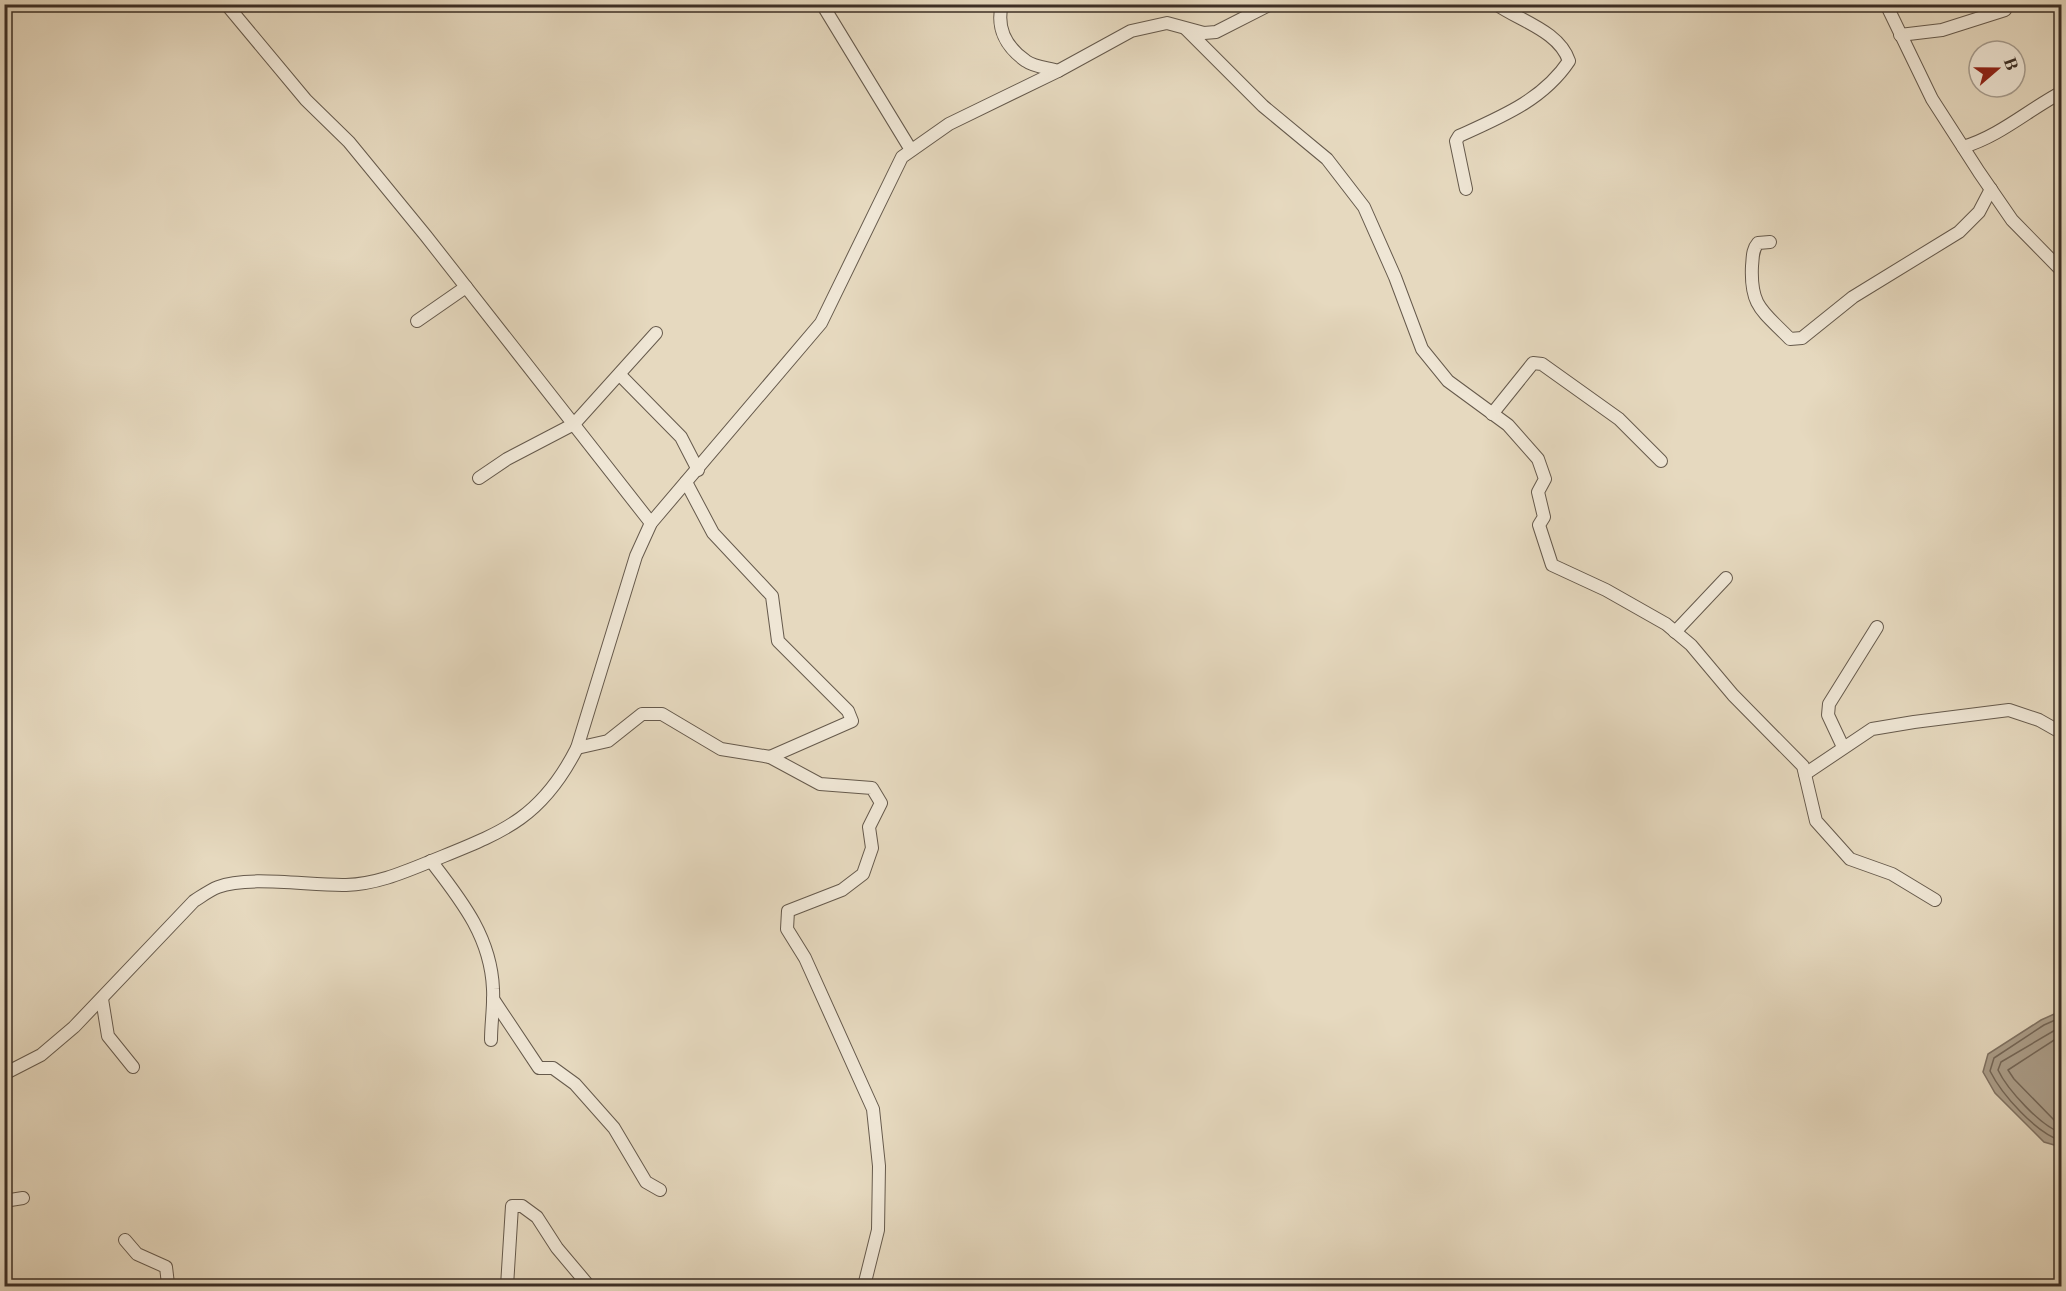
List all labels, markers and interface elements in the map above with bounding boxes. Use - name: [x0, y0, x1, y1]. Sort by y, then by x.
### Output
- north arrow: [1967, 39, 2027, 99]
- text: B: [1999, 55, 2022, 73]

